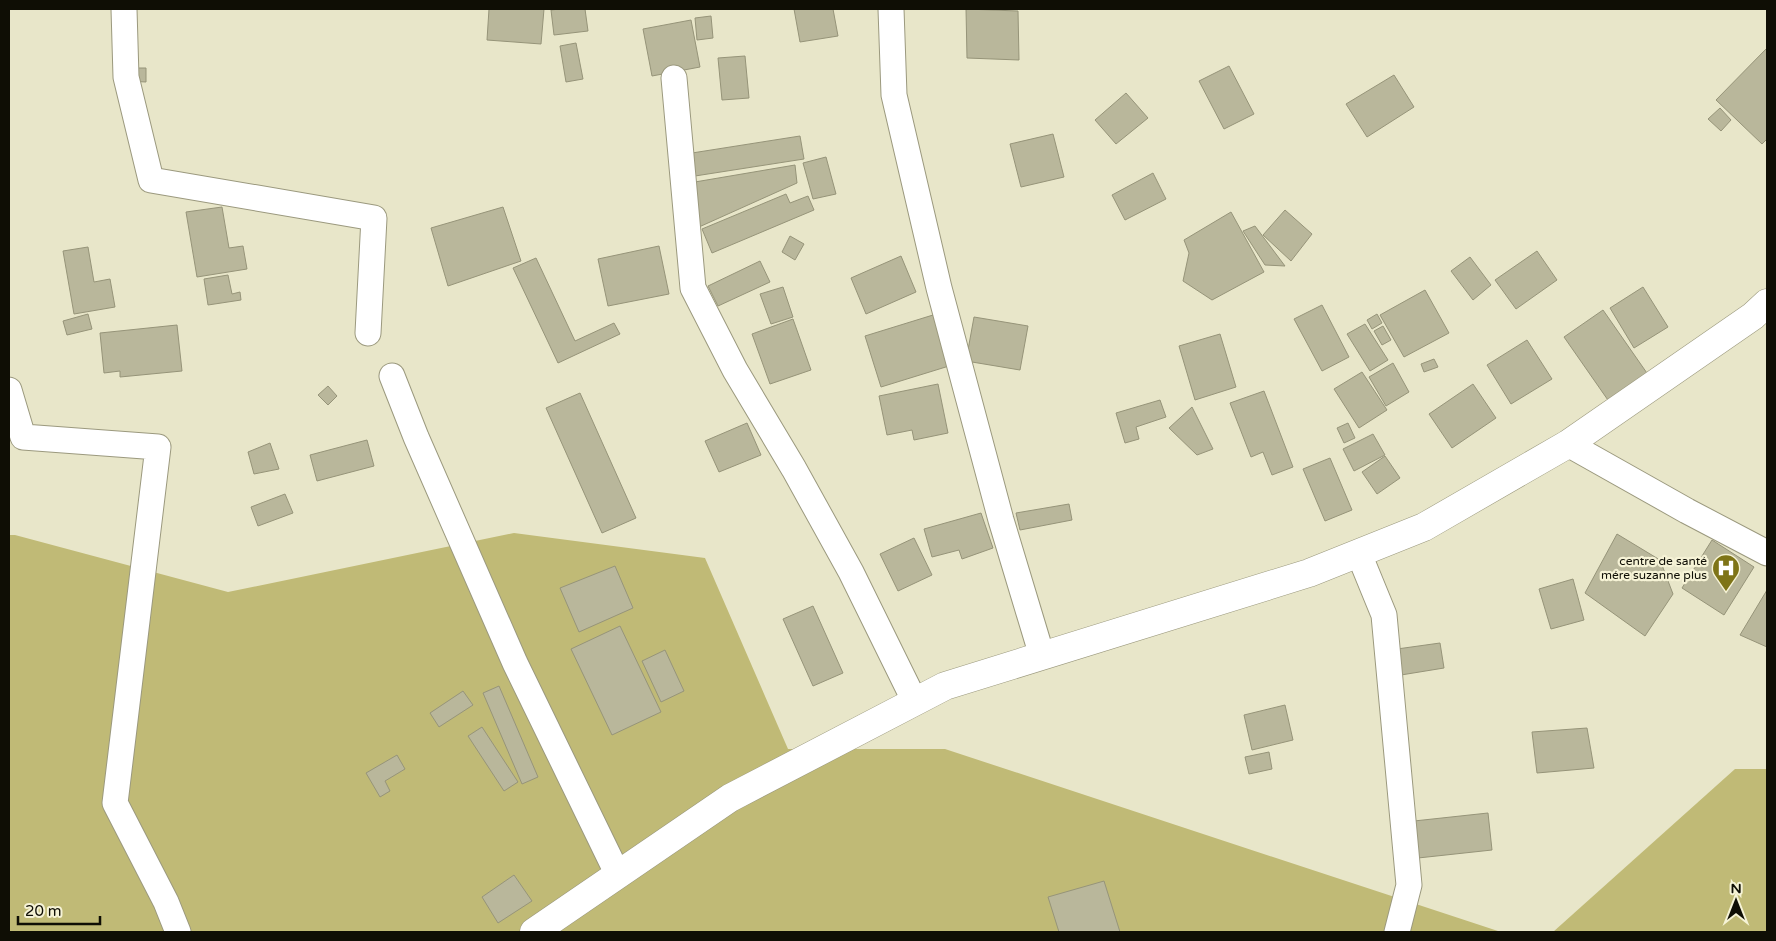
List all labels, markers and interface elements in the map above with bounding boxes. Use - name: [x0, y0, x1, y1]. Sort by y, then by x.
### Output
- hospital icon: centre de santé mére suzanne plus: [1711, 553, 1741, 592]
- place label: centre de santé mére suzanne plus: [1601, 554, 1707, 582]
- north arrow: [1711, 876, 1761, 926]
- text: N: [1730, 880, 1742, 897]
- scale bar: [18, 894, 100, 926]
- text: 20 m: [25, 902, 62, 920]

